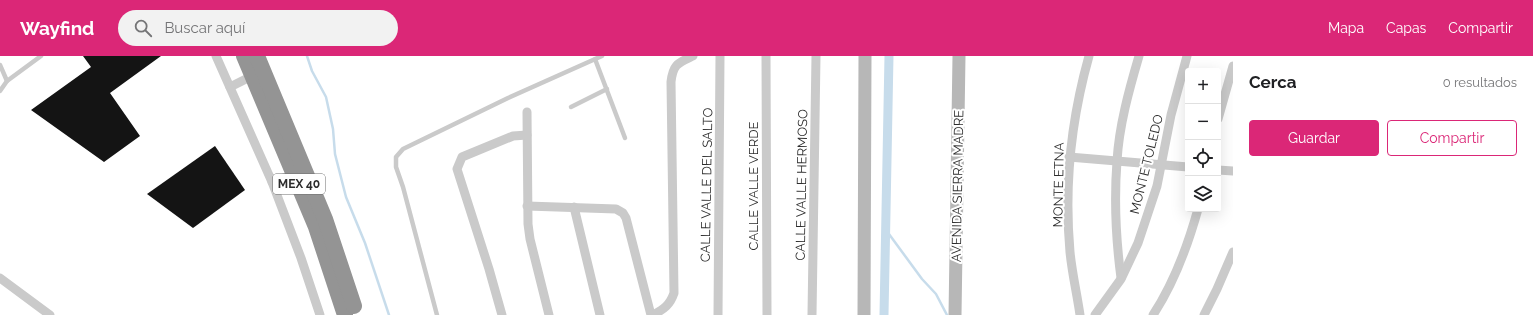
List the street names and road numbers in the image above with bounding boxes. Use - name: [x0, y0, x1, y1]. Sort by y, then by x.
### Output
- street label: CALLE VALLE DEL SALTO: [698, 107, 715, 262]
- street label: CALLE VALLE HERMOSO: [793, 109, 810, 261]
- street label: AVENIDA SIERRA MADRE: [949, 110, 966, 262]
- street label: MONTE TOLEDO: [1127, 113, 1166, 215]
- street label: CALLE VALLE VERDE: [746, 122, 761, 250]
- street label: MONTE ETNA: [1050, 142, 1067, 228]
- road number: MEX 40: [273, 174, 325, 194]

